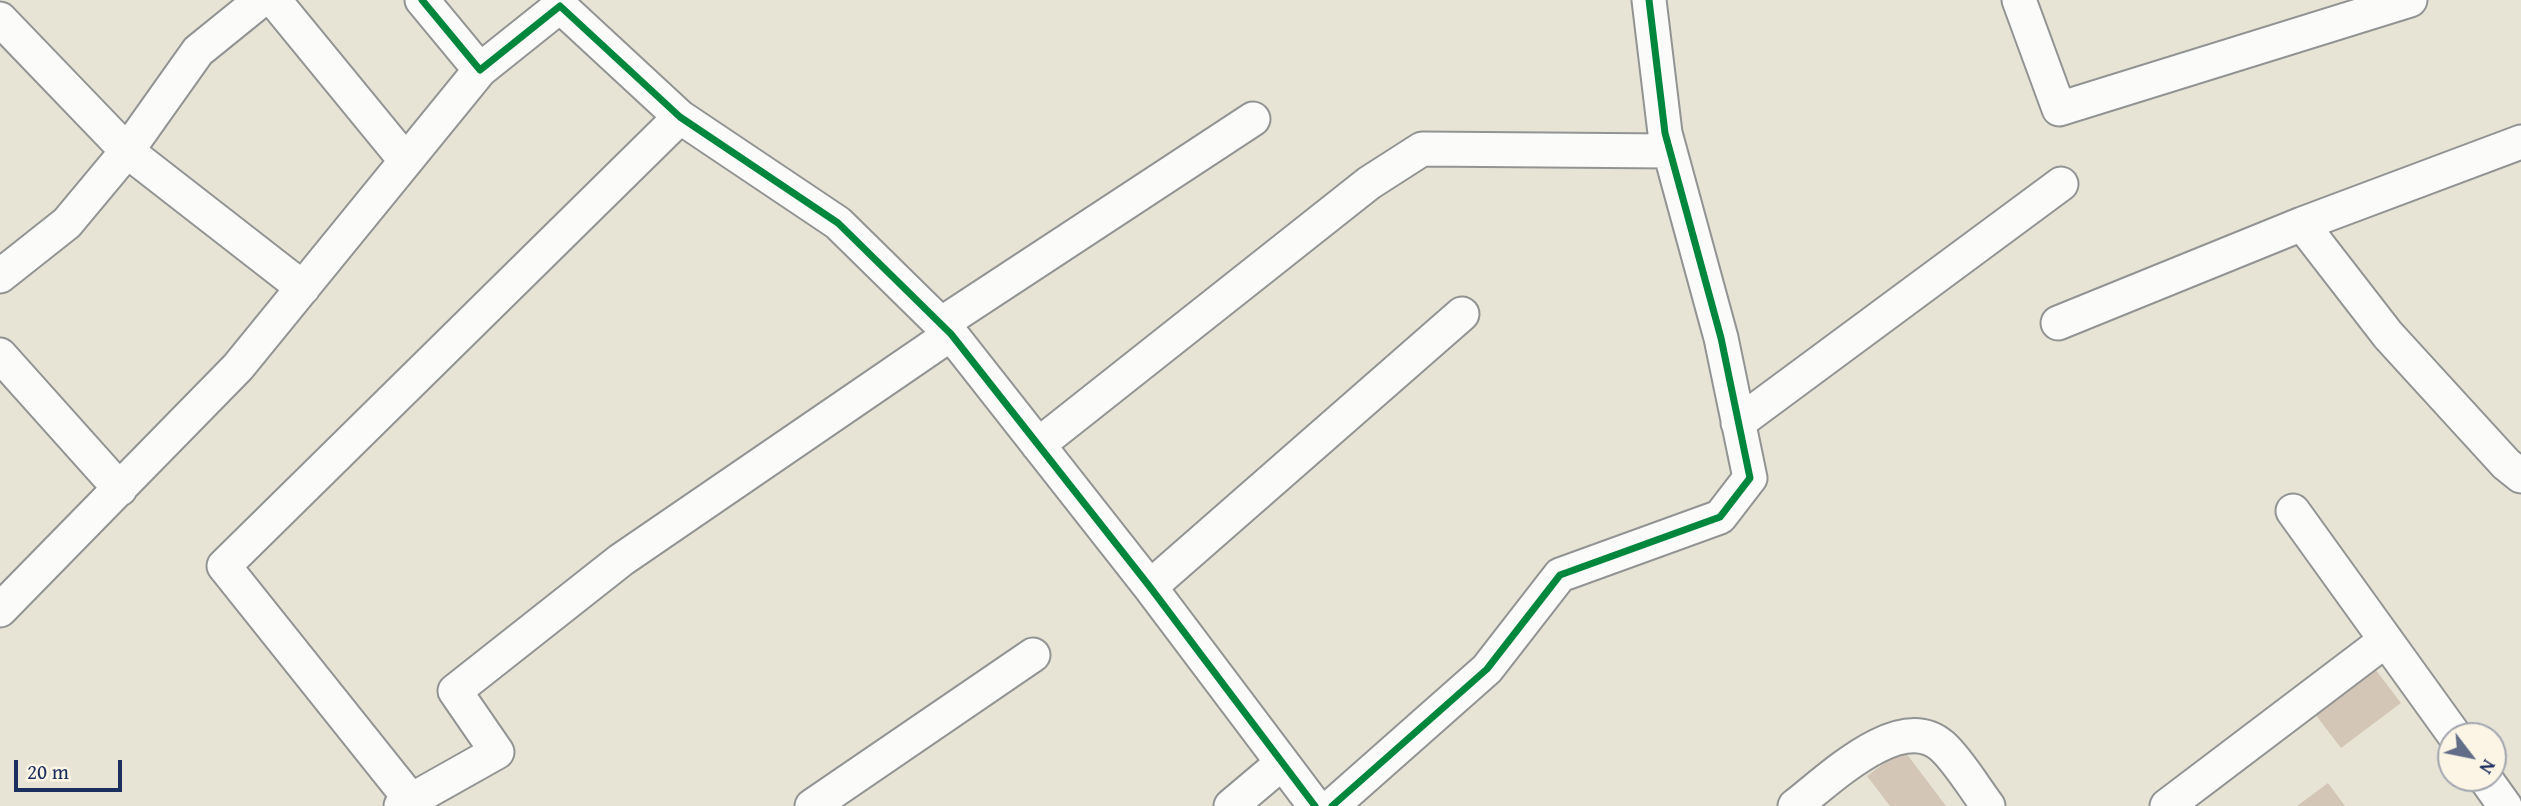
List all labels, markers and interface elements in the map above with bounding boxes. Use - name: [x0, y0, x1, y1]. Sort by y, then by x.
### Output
- north arrow: [2437, 722, 2507, 792]
- scale bar: [18, 746, 126, 790]
- text: N: [2473, 754, 2503, 780]
- text: 20 m: [27, 756, 69, 787]

